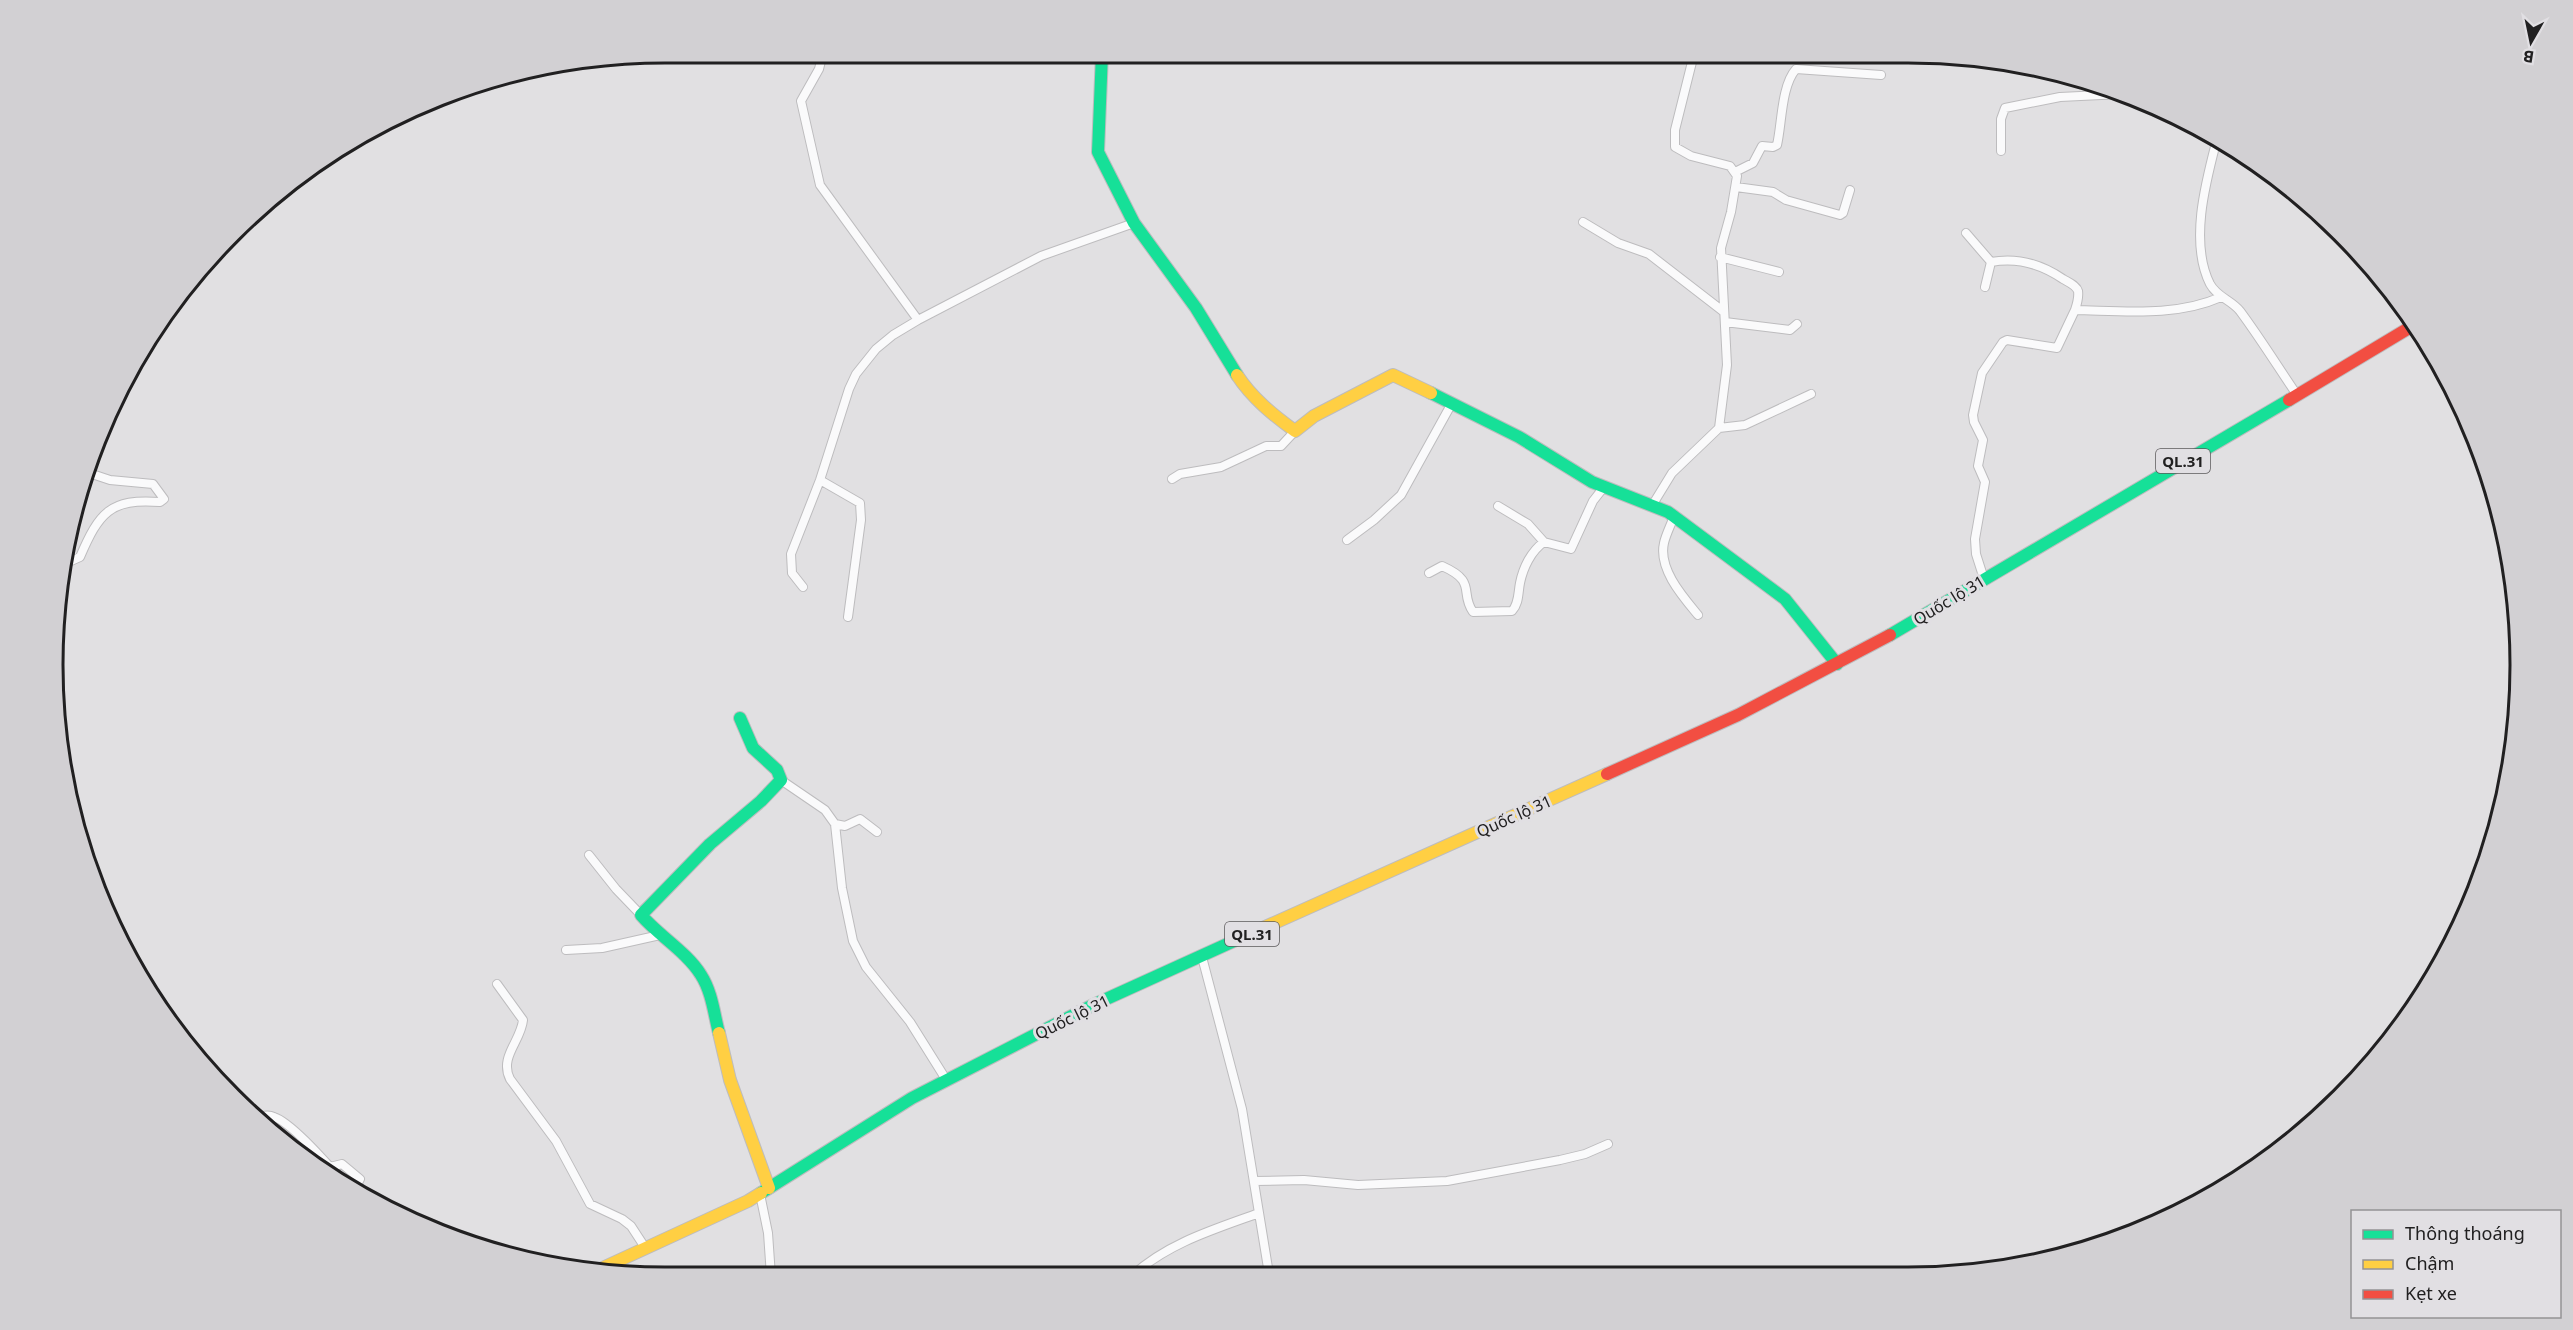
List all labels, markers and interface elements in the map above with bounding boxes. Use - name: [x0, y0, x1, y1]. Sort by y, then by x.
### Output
- north arrow: [2501, 12, 2561, 72]
- text: B: [2522, 45, 2536, 69]
- road number: QL.31: [2156, 449, 2210, 473]
- street label: Quốc lộ 31: [1909, 570, 1989, 630]
- street label: Quốc lộ 31: [1473, 790, 1555, 842]
- road number: QL.31: [1225, 922, 1279, 946]
- street label: Quốc lộ 31: [1031, 990, 1113, 1044]
- legend: [2351, 1210, 2561, 1318]
- text: Thông thoáng: [2405, 1221, 2525, 1245]
- text: Chậm: [2405, 1251, 2454, 1275]
- text: Kẹt xe: [2405, 1281, 2457, 1305]

